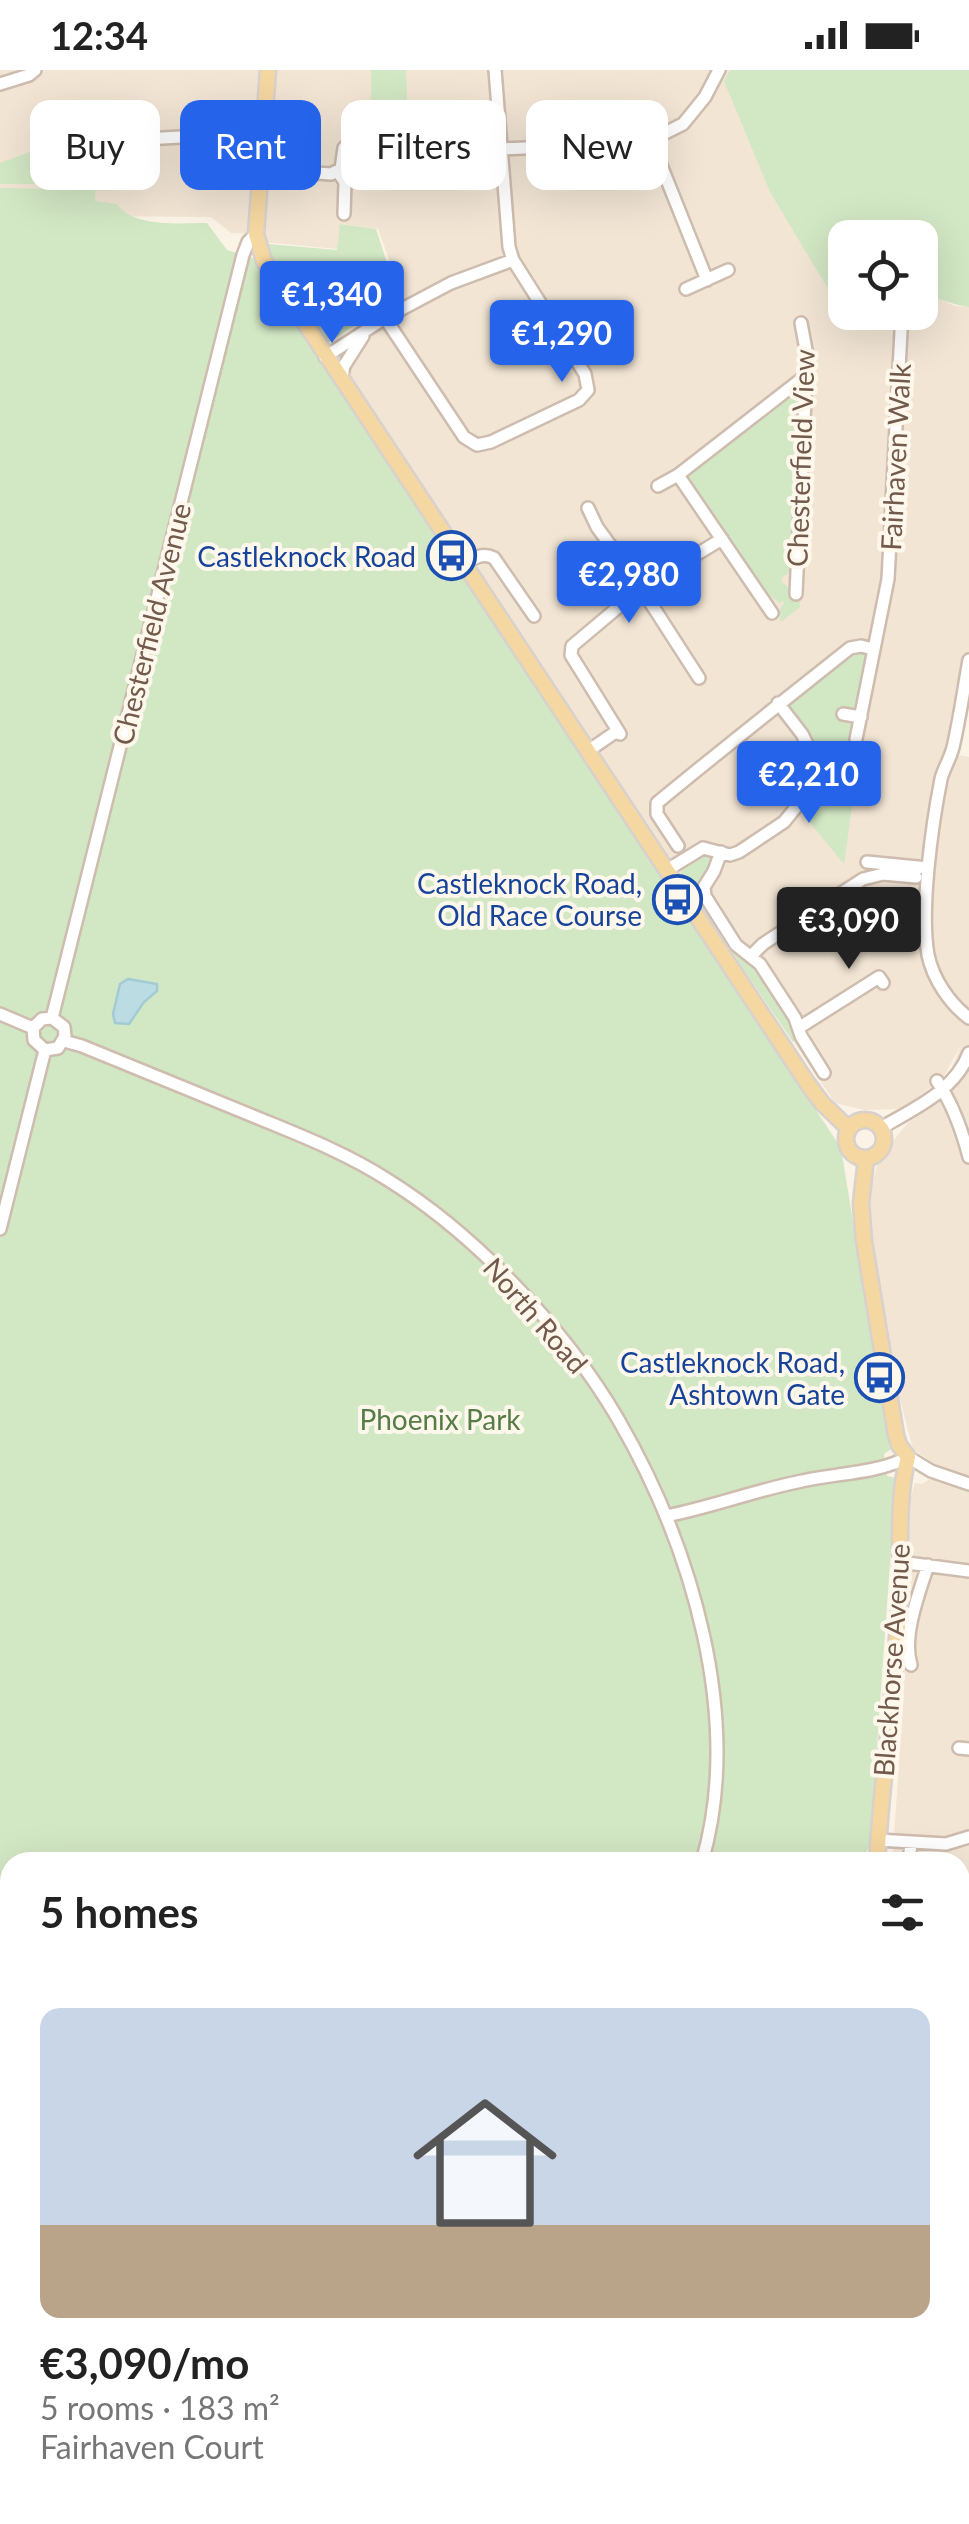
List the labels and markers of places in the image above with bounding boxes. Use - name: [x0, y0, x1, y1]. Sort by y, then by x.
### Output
- pin: €1,340: [251, 261, 413, 346]
- pin: €1,290: [481, 300, 643, 385]
- bus stop icon: Castleknock Road: [425, 530, 477, 582]
- place label: Castleknock Road: [197, 539, 416, 573]
- pin: €2,980: [548, 541, 710, 626]
- pin: €2,210: [728, 741, 890, 826]
- place label: Castleknock Road, Old Race Course: [417, 866, 642, 932]
- bus stop icon: Castleknock Road, Old Race Course: [651, 873, 703, 925]
- pin: €3,090: [768, 887, 930, 972]
- place label: Castleknock Road, Ashtown Gate: [620, 1345, 845, 1411]
- bus stop icon: Castleknock Road, Ashtown Gate: [854, 1352, 906, 1404]

